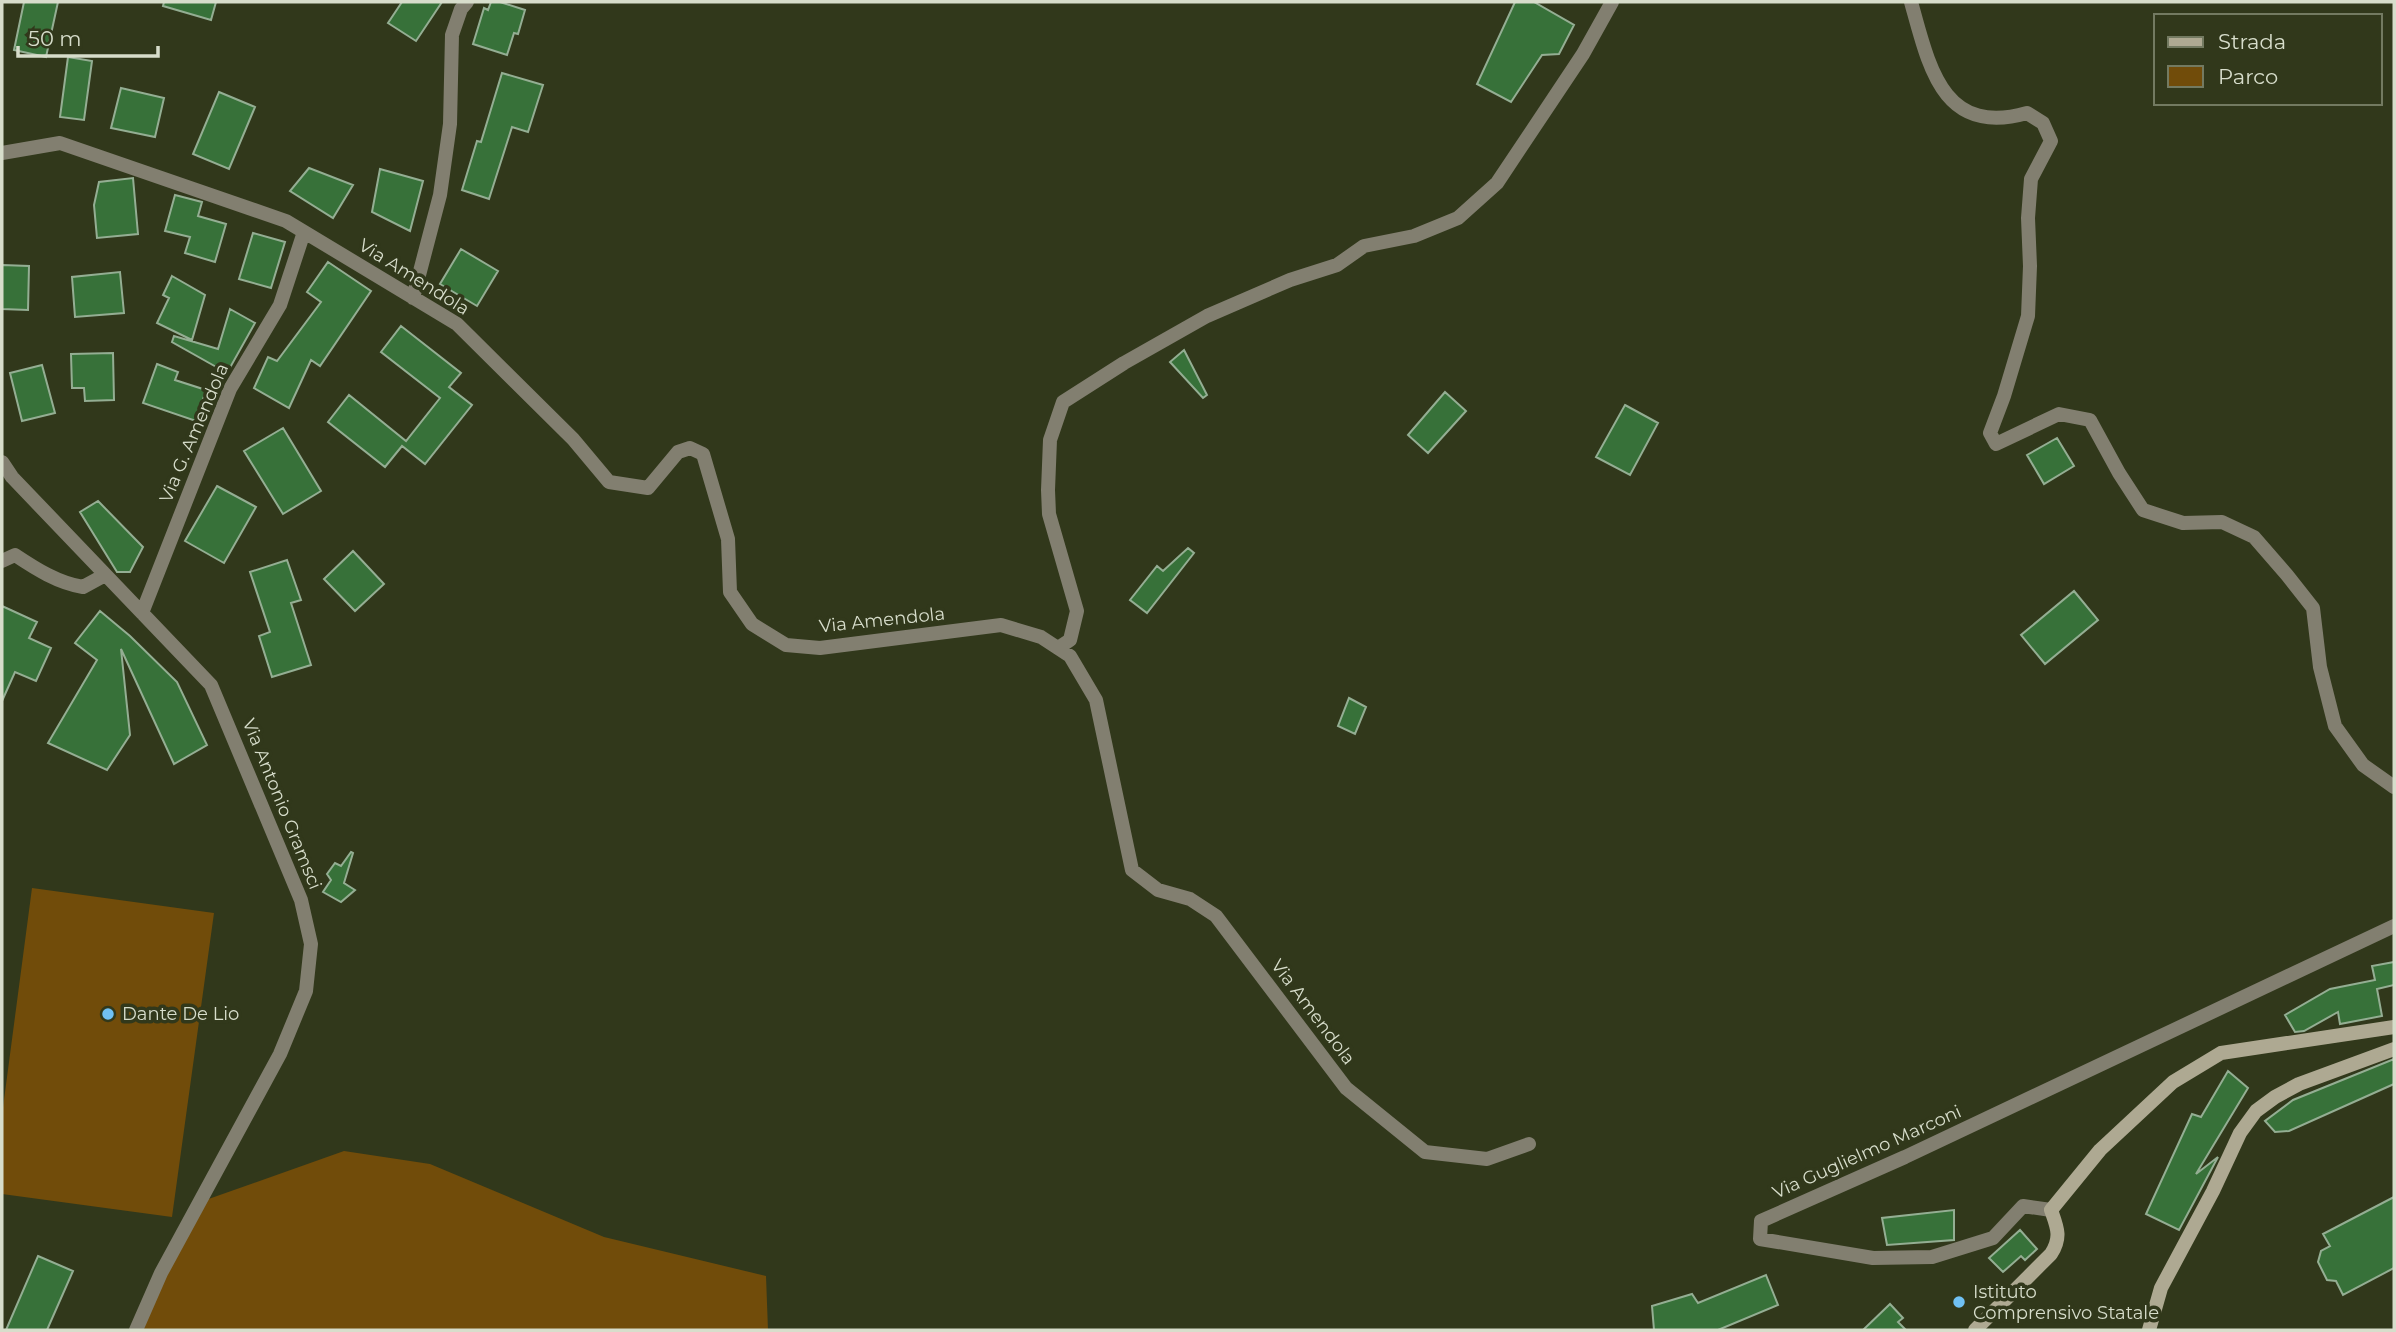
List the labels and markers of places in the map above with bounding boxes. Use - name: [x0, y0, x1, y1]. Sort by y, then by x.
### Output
- place label: Dante De Lio: [122, 1003, 239, 1025]
- marker: Dante De Lio: [100, 1006, 116, 1022]
- place label: Istituto Comprensivo Statale: [1973, 1281, 2159, 1324]
- marker: Istituto Comprensivo Statale: [1951, 1294, 1967, 1310]

